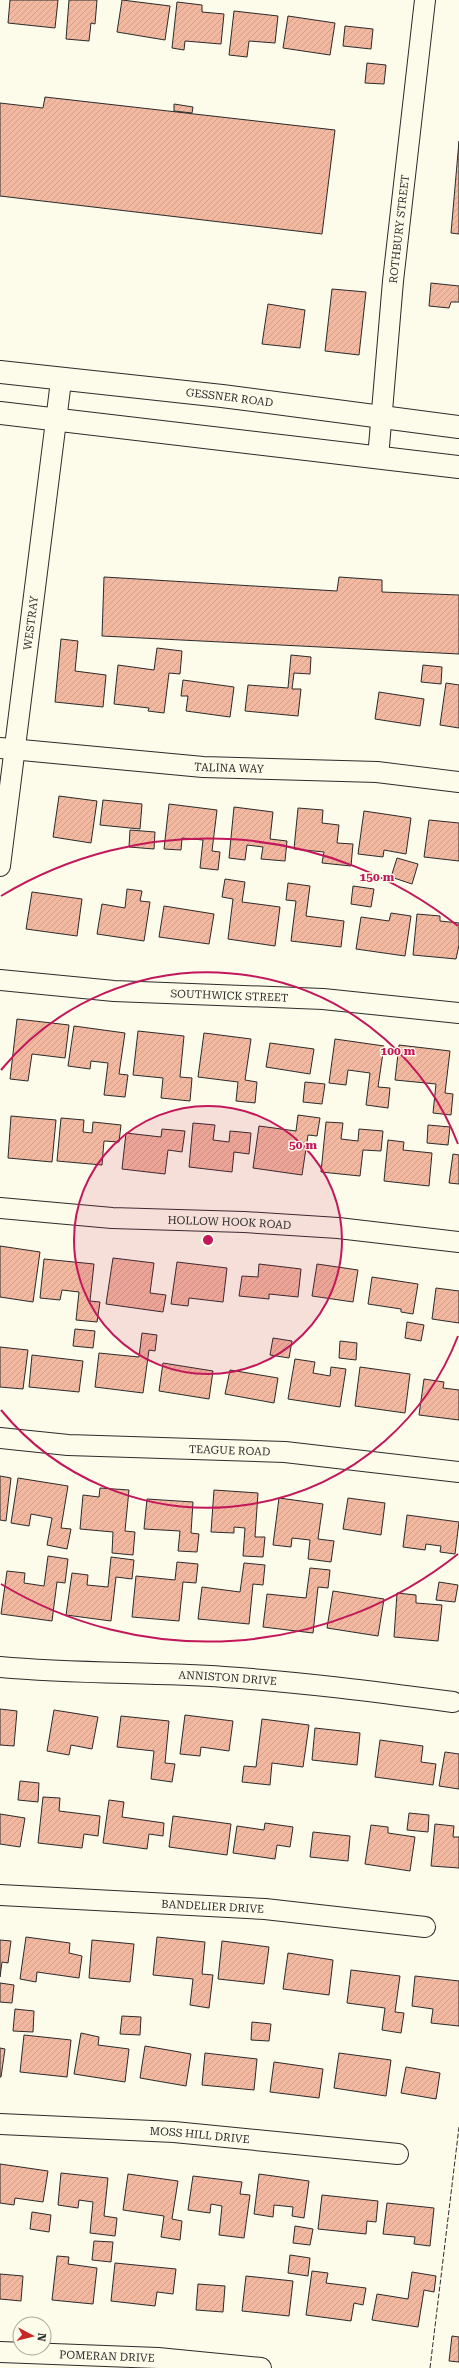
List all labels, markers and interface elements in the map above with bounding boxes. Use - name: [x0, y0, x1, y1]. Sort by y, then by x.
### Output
- street label: ROTHBURY STREET: [387, 174, 412, 284]
- street label: GESSNER ROAD: [185, 386, 274, 410]
- street label: WESTRAY: [21, 595, 41, 651]
- street label: TALINA WAY: [193, 760, 265, 776]
- text: 150 m: [360, 870, 395, 884]
- street label: SOUTHWICK STREET: [170, 987, 289, 1005]
- text: 100 m: [381, 1044, 416, 1058]
- text: 50 m: [289, 1138, 317, 1152]
- street label: HOLLOW HOOK ROAD: [167, 1214, 292, 1232]
- centre of rings: [201, 1233, 215, 1247]
- street label: TEAGUE ROAD: [189, 1443, 271, 1459]
- street label: ANNISTON DRIVE: [178, 1669, 277, 1688]
- street label: BANDELIER DRIVE: [161, 1898, 264, 1916]
- street label: MOSS HILL DRIVE: [149, 2125, 250, 2146]
- north arrow: [12, 2316, 52, 2356]
- text: N: [34, 2332, 48, 2343]
- street label: POMERAN DRIVE: [59, 2348, 155, 2365]

